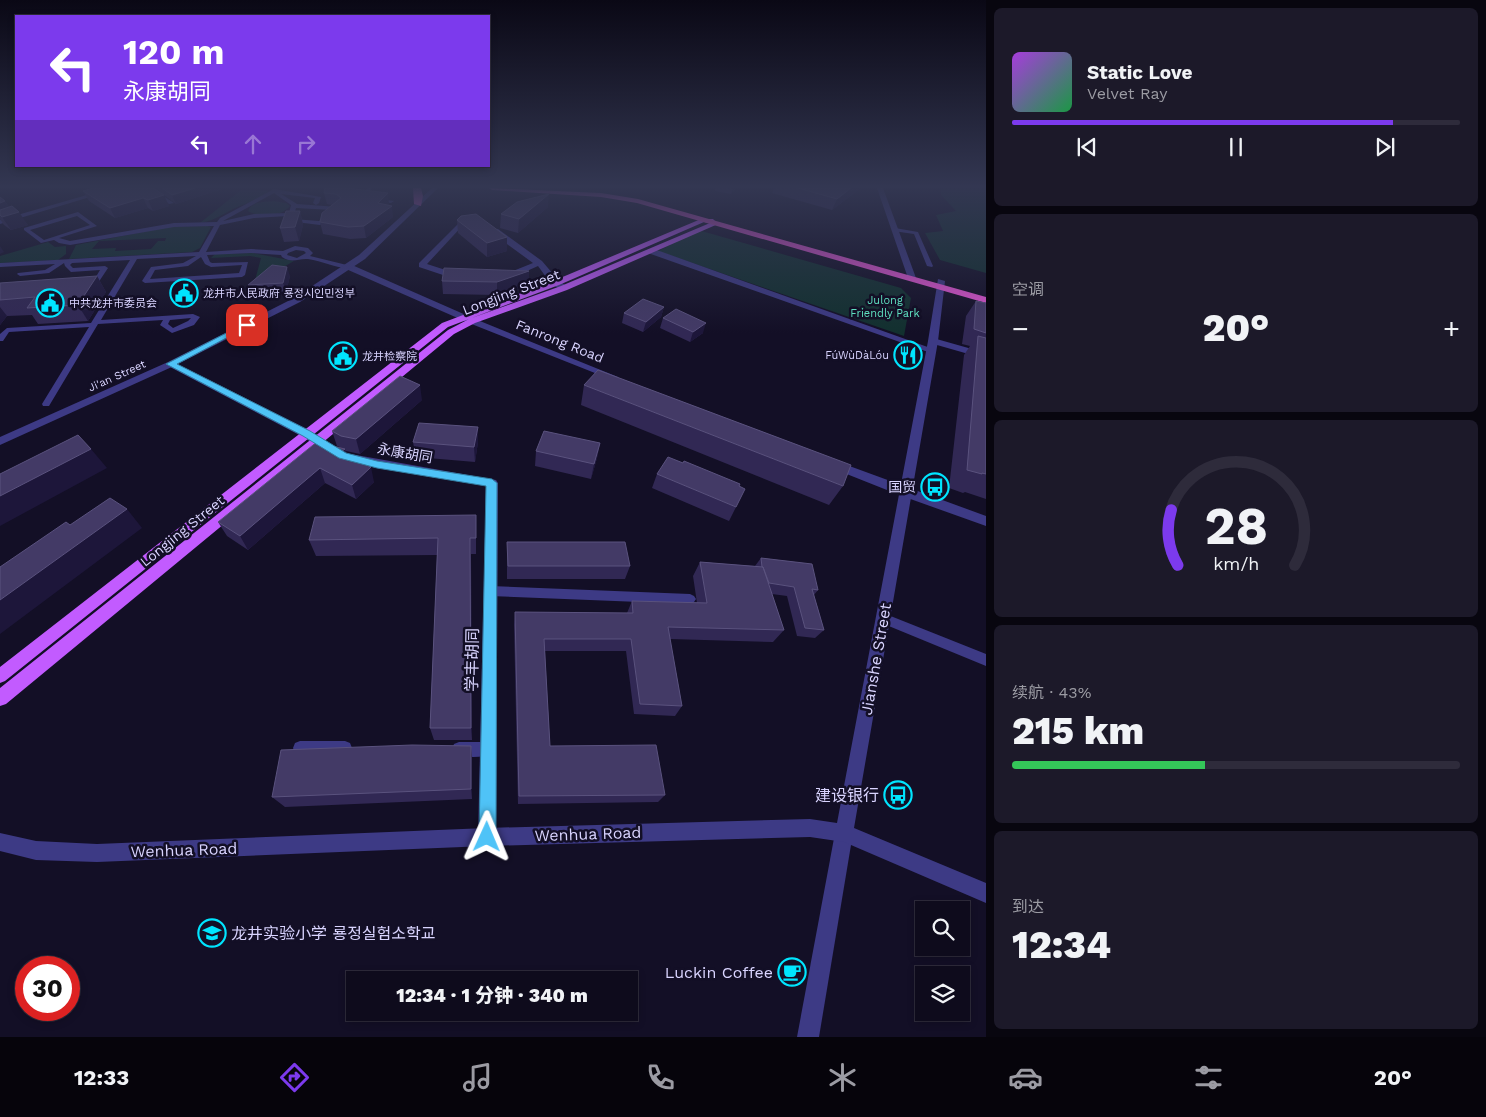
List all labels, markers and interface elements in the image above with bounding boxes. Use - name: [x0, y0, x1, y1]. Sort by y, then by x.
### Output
- text: 120 m: [123, 31, 224, 73]
- icon: left: [40, 35, 105, 100]
- text: Static Love: [1087, 61, 1192, 84]
- text: 永康胡同: [123, 79, 211, 104]
- text: Velvet Ray: [1087, 84, 1167, 103]
- icon: left: [186, 130, 214, 158]
- icon: ahead: [239, 130, 267, 158]
- icon: right: [292, 130, 320, 158]
- icon: previous: [1073, 133, 1101, 161]
- icon: pause: [1222, 133, 1250, 161]
- icon: next: [1371, 133, 1399, 161]
- street label: Longjing Street: [460, 266, 562, 318]
- public building icon: 龙井市人民政府 룡정시인민정부: [169, 278, 199, 308]
- text: 空调: [1012, 280, 1044, 299]
- place label: 龙井市人民政府 룡정시인민정부: [203, 287, 355, 300]
- public building icon: 中共龙井市委员会: [35, 288, 65, 318]
- park label: Julong Friendly Park: [850, 294, 920, 320]
- place label: 中共龙井市委员会: [69, 297, 157, 310]
- pin: [226, 304, 268, 346]
- text: 20°: [1203, 306, 1269, 350]
- icon: arrive: [233, 311, 261, 339]
- text: −: [1012, 312, 1029, 345]
- text: +: [1443, 312, 1460, 345]
- street label: Fanrong Road: [514, 316, 606, 366]
- restaurant icon: FúWùDàLóu: [893, 340, 923, 370]
- public building icon: 龙井检察院: [328, 341, 358, 371]
- place label: FúWùDàLóu: [825, 349, 889, 362]
- place label: 龙井检察院: [362, 350, 417, 363]
- street label: Ji'an Street: [86, 357, 148, 394]
- street label: 永康胡同: [376, 440, 434, 466]
- bus stop icon: 国贸: [920, 472, 950, 502]
- place label: 国贸: [888, 479, 916, 495]
- street label: Longjing Street: [137, 492, 227, 570]
- text: 28: [1204, 496, 1268, 557]
- text: km/h: [1213, 553, 1259, 574]
- street label: Jianshe Street: [857, 601, 895, 716]
- street label: 学丰胡同: [462, 628, 482, 692]
- text: 续航 · 43%: [1012, 683, 1091, 702]
- text: 215 km: [1012, 709, 1144, 753]
- bus stop icon: 建设银行: [883, 780, 913, 810]
- place label: 建设银行: [815, 786, 879, 805]
- position arrow: [460, 810, 512, 862]
- street label: Wenhua Road: [534, 823, 642, 845]
- street label: Wenhua Road: [130, 839, 238, 861]
- text: 到达: [1012, 897, 1044, 916]
- map controls: [915, 901, 970, 1021]
- button: search: [915, 901, 970, 956]
- school or university icon: 龙井实验小学 룡정실험소학교: [197, 918, 227, 948]
- text: 12:34: [1012, 923, 1111, 967]
- place label: 龙井实验小学 룡정실험소학교: [231, 924, 436, 943]
- speed limit sign: 30: [15, 956, 80, 1021]
- cafe icon: Luckin Coffee: [777, 957, 807, 987]
- place label: Luckin Coffee: [665, 963, 773, 982]
- button: layers: [915, 966, 970, 1021]
- text: 12:34 · 1 分钟 · 340 m: [396, 984, 588, 1007]
- icon: directions: [277, 1060, 312, 1095]
- icon: music: [460, 1060, 495, 1095]
- icon: phone: [643, 1060, 678, 1095]
- icon: climate: [825, 1060, 860, 1095]
- icon: car: [1008, 1060, 1043, 1095]
- icon: filters: [1191, 1060, 1226, 1095]
- text: 12:33: [74, 1065, 129, 1090]
- text: 20°: [1374, 1065, 1412, 1090]

